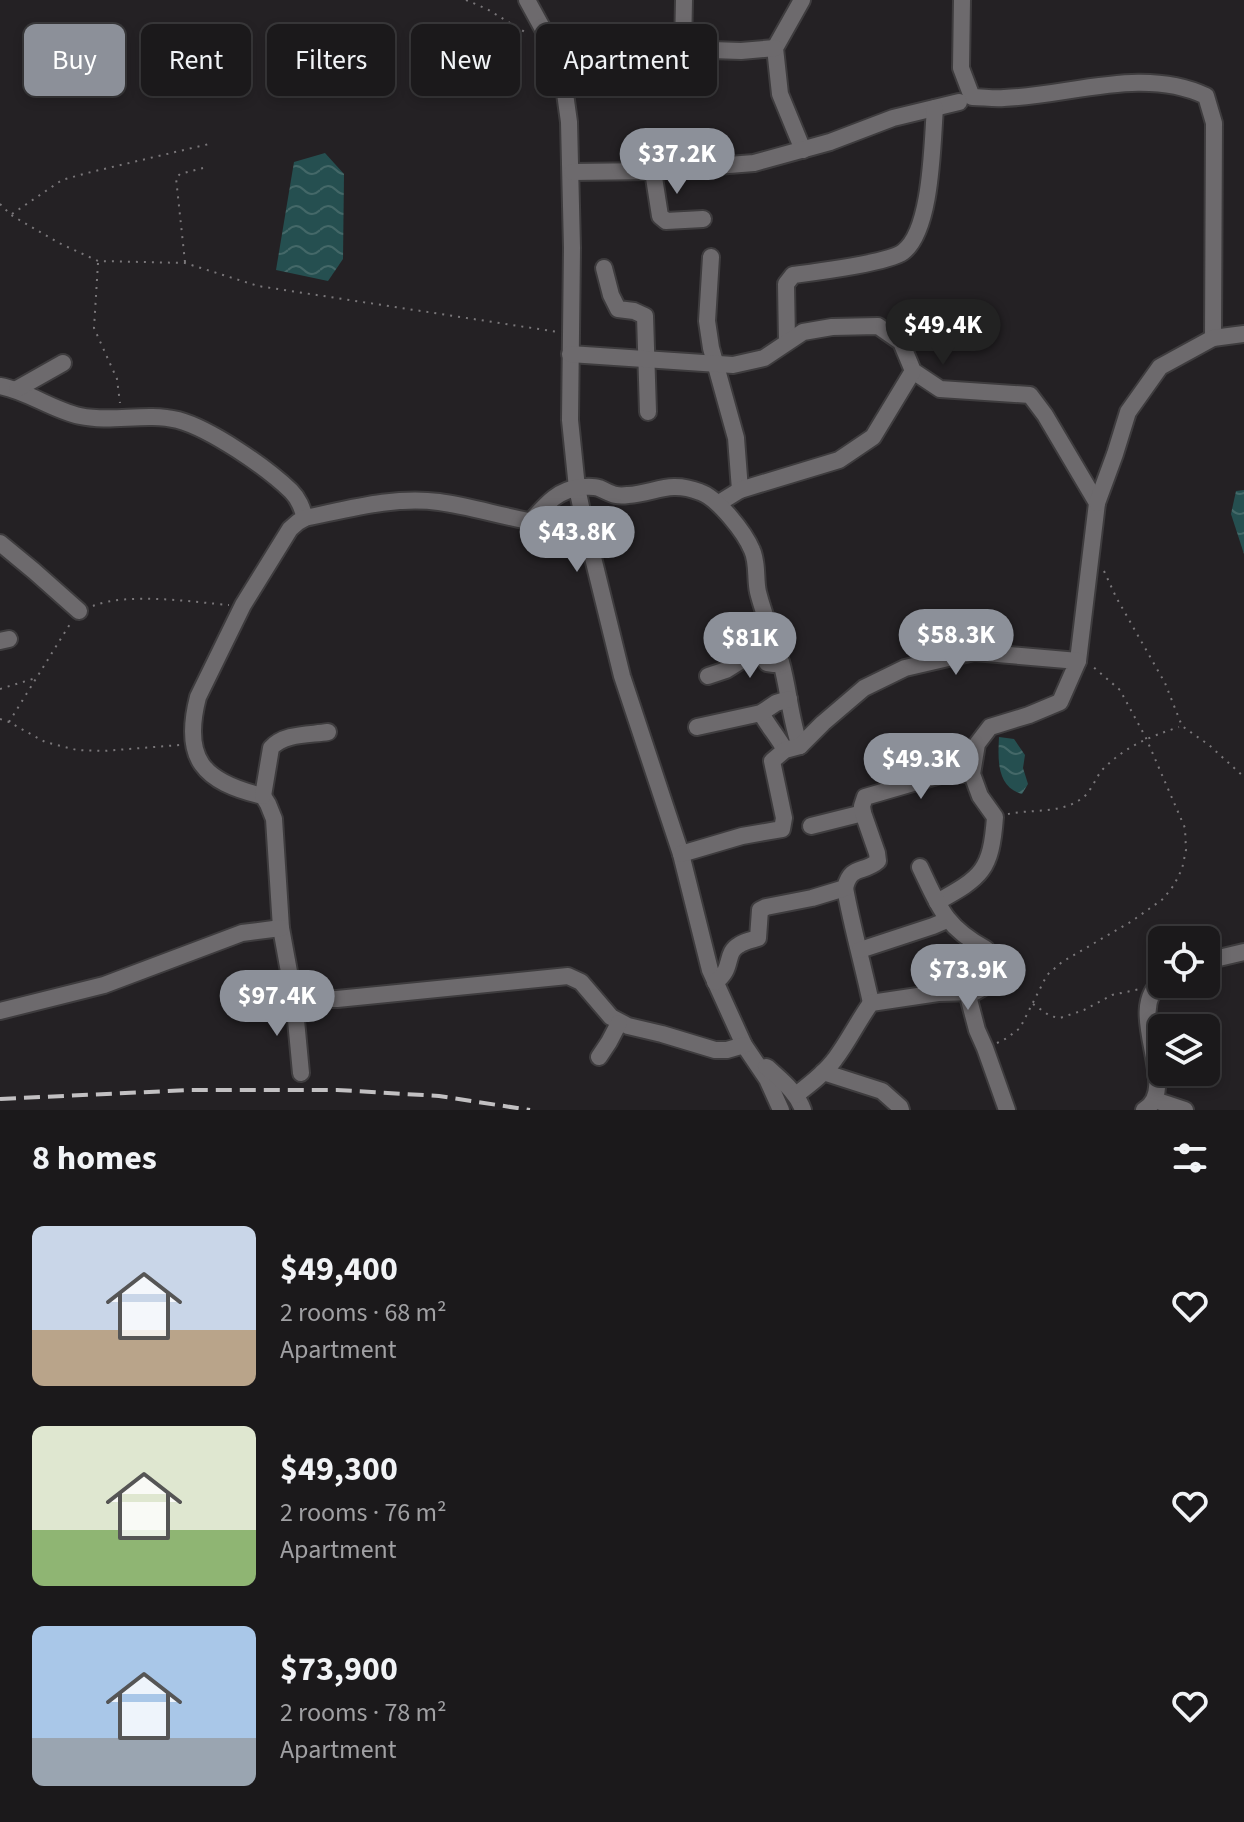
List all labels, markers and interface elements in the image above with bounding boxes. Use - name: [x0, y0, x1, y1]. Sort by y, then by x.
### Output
- chip: Buy: [24, 24, 125, 96]
- chip: Rent: [141, 24, 251, 96]
- chip: Filters: [267, 24, 395, 96]
- chip: New: [411, 24, 520, 96]
- chip: Apartment: [536, 24, 717, 96]
- pin: $37.2K: [612, 128, 742, 196]
- text: $37.2K: [638, 135, 716, 172]
- pin: $49.4K: [878, 299, 1008, 367]
- text: $49.4K: [904, 306, 982, 343]
- pin: $43.8K: [512, 506, 642, 574]
- text: $43.8K: [538, 513, 616, 550]
- pin: $58.3K: [891, 609, 1021, 677]
- pin: $81K: [703, 612, 797, 680]
- text: $58.3K: [917, 616, 995, 653]
- text: $81K: [721, 619, 779, 656]
- pin: $49.3K: [856, 733, 986, 801]
- text: $49.3K: [882, 740, 960, 777]
- map controls: [1148, 926, 1220, 1086]
- button: locate: [1148, 926, 1220, 998]
- pin: $73.9K: [903, 944, 1033, 1012]
- text: $73.9K: [929, 951, 1007, 988]
- pin: $97.4K: [212, 970, 342, 1038]
- text: $97.4K: [238, 977, 316, 1014]
- button: layers: [1148, 1014, 1220, 1086]
- text: 8 homes: [32, 1134, 157, 1183]
- icon: filters: [1168, 1136, 1212, 1180]
- text: $49,400: [280, 1245, 398, 1294]
- icon: home: [96, 1258, 192, 1354]
- icon: heart: [1168, 1284, 1212, 1328]
- text: 2 rooms · 68 m²: [280, 1294, 447, 1331]
- text: Apartment: [280, 1331, 397, 1368]
- text: $49,300: [280, 1445, 398, 1494]
- icon: home: [96, 1458, 192, 1554]
- icon: heart: [1168, 1484, 1212, 1528]
- text: 2 rooms · 76 m²: [280, 1494, 447, 1531]
- text: Apartment: [280, 1531, 397, 1568]
- text: $73,900: [280, 1645, 398, 1694]
- icon: home: [96, 1658, 192, 1754]
- icon: heart: [1168, 1684, 1212, 1728]
- text: 2 rooms · 78 m²: [280, 1694, 447, 1731]
- text: Apartment: [280, 1731, 397, 1768]

